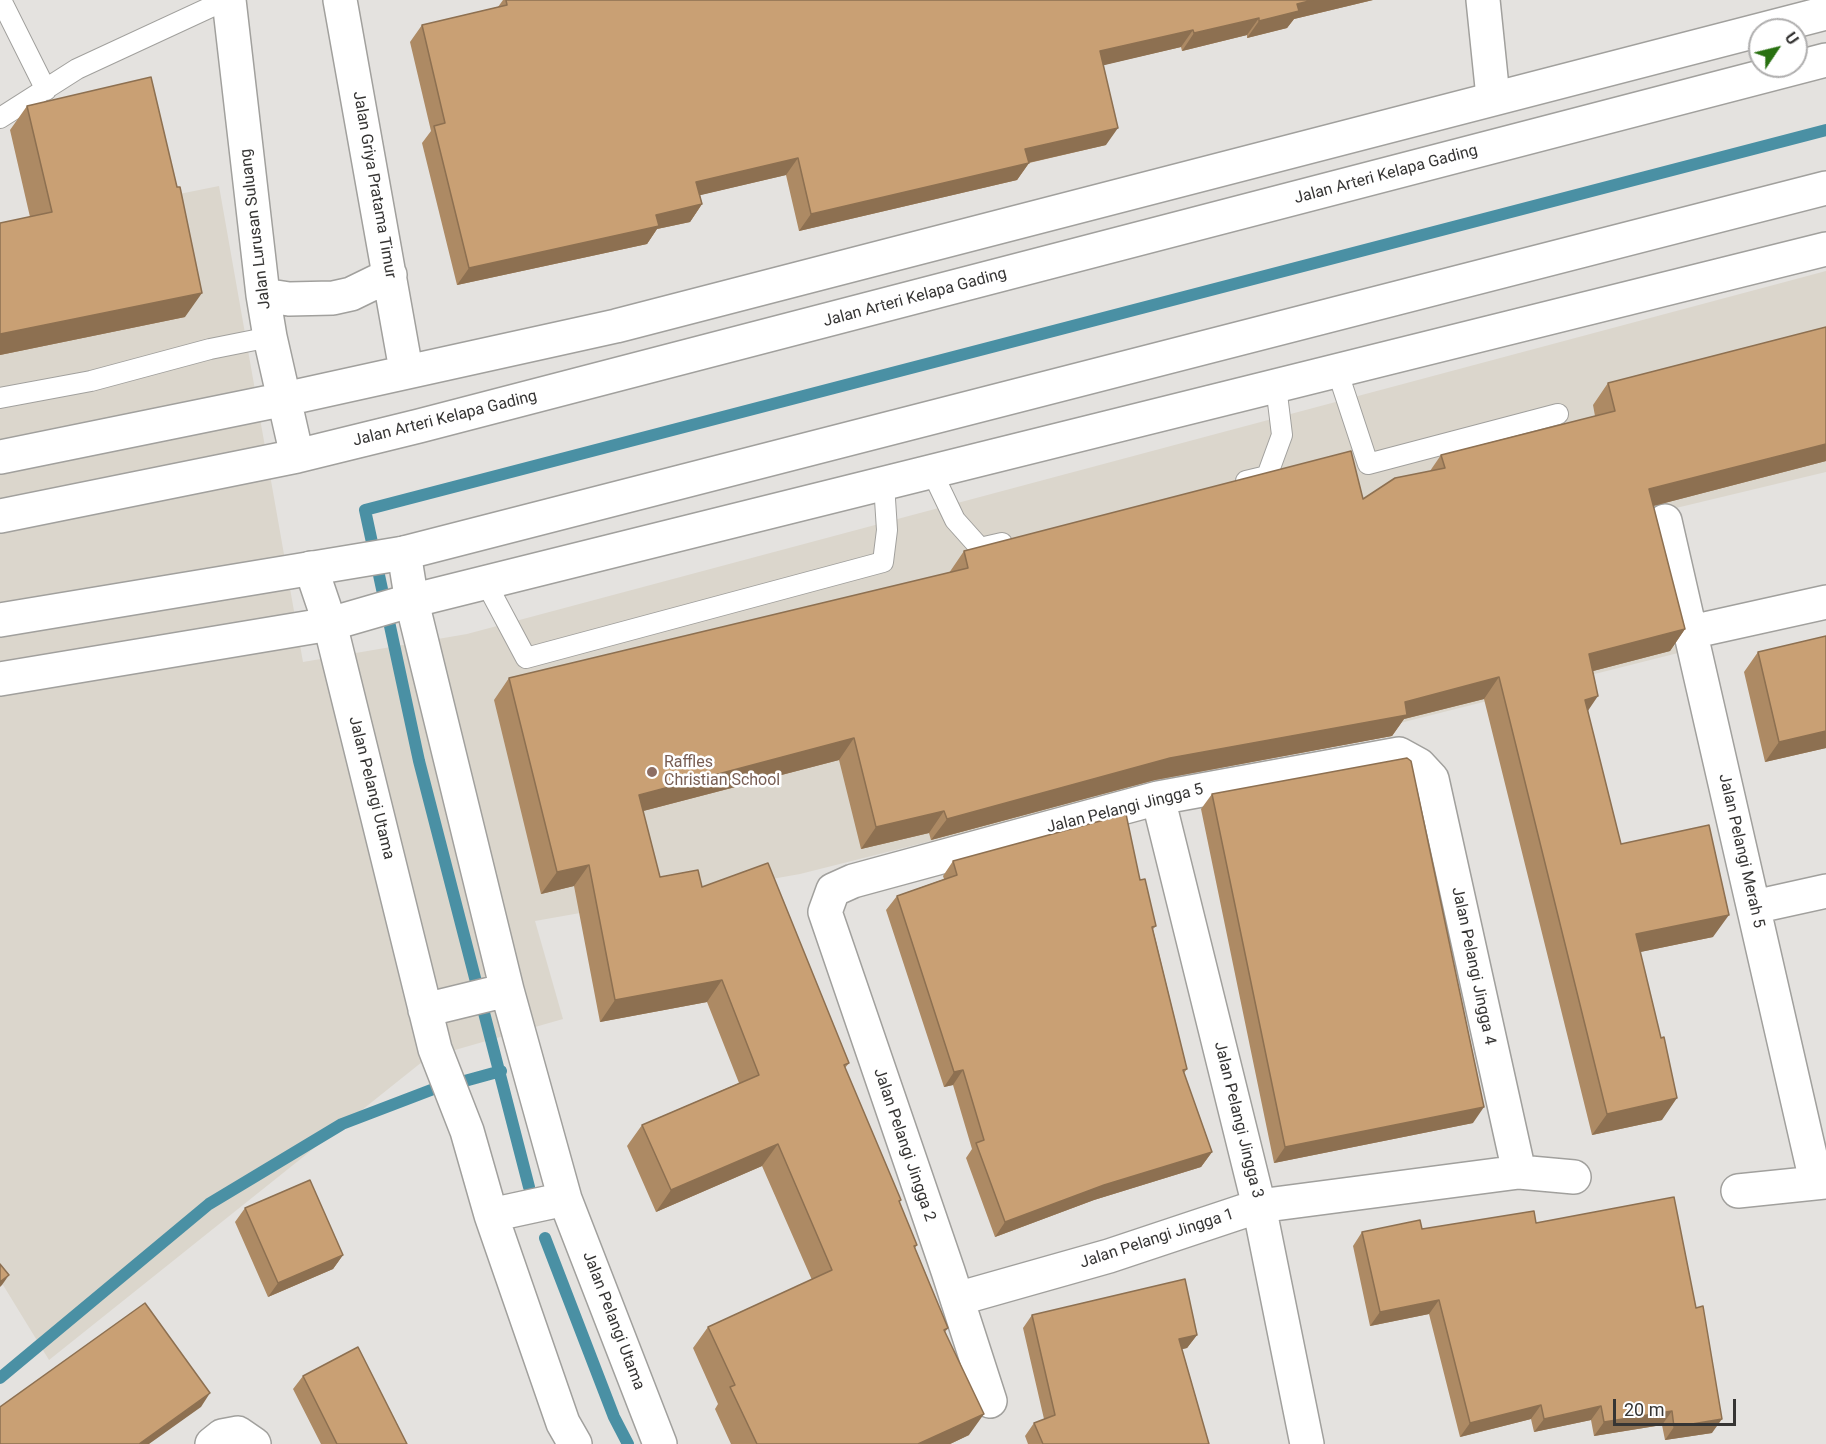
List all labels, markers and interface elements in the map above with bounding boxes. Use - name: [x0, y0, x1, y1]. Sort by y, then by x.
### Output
- north arrow: [1748, 18, 1808, 78]
- text: U: [1781, 29, 1802, 48]
- street label: Jalan Griya Pratama Timur: [348, 90, 400, 280]
- street label: Jalan Arteri Kelapa Gading: [1292, 141, 1480, 209]
- street label: Jalan Lurusan Suluang: [237, 148, 275, 310]
- street label: Jalan Arteri Kelapa Gading: [821, 264, 1009, 332]
- street label: Jalan Arteri Kelapa Gading: [351, 387, 539, 451]
- street label: Jalan Pelangi Utama: [344, 714, 398, 862]
- place label: Raffles Christian School: [664, 753, 780, 791]
- marker: Raffles Christian School: [645, 765, 659, 779]
- street label: Jalan Pelangi Merah 5: [1714, 772, 1768, 930]
- street label: Jalan Pelangi Jingga 5: [1045, 780, 1205, 838]
- street label: Jalan Pelangi Jingga 4: [1447, 885, 1499, 1047]
- street label: Jalan Pelangi Jingga 3: [1209, 1040, 1267, 1200]
- street label: Jalan Pelangi Jingga 2: [869, 1066, 939, 1224]
- street label: Jalan Pelangi Jingga 1: [1078, 1205, 1236, 1273]
- street label: Jalan Pelangi Utama: [578, 1249, 648, 1393]
- scale bar: [1616, 1387, 1739, 1425]
- text: 20 m: [1624, 1399, 1664, 1420]

